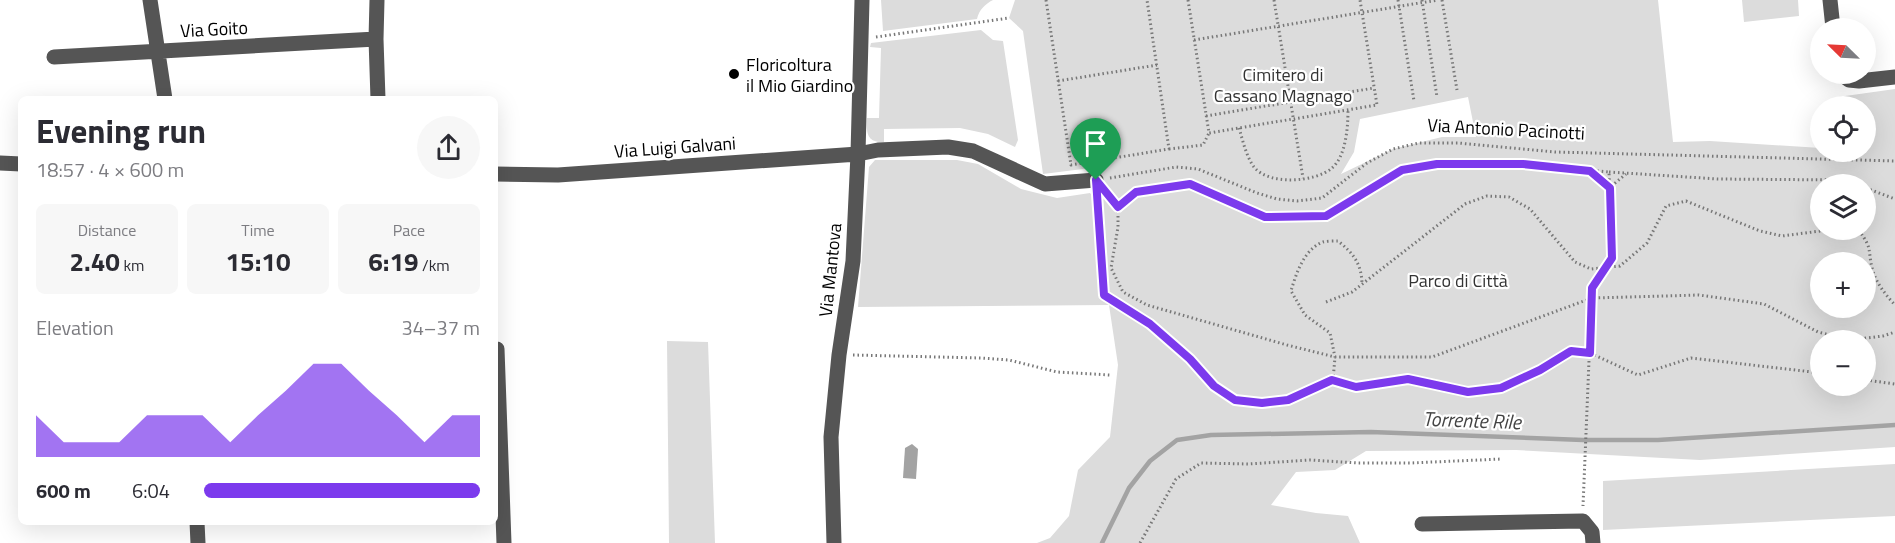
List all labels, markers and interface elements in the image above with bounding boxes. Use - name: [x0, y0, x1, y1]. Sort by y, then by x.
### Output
- street label: Via Goito: [179, 14, 249, 44]
- north arrow: [1810, 18, 1876, 84]
- map controls: [1810, 18, 1876, 396]
- place label: Floricoltura il Mio Giardino: [746, 51, 853, 99]
- park label: Cimitero di Cassano Magnago: [1214, 61, 1352, 109]
- marker: Floricoltura il Mio Giardino: [727, 67, 741, 81]
- button: locate: [1810, 96, 1876, 162]
- text: Evening run: [36, 106, 206, 156]
- street label: Via Antonio Pacinotti: [1427, 111, 1585, 147]
- button: share: [417, 116, 480, 179]
- pin: [1070, 118, 1121, 180]
- icon: arrive: [1079, 127, 1112, 160]
- street label: Via Luigi Galvani: [613, 129, 737, 165]
- text: 18:57 · 4 × 600 m: [36, 154, 184, 185]
- button: layers: [1810, 174, 1876, 240]
- text: Distance: [78, 218, 136, 242]
- text: Time: [241, 218, 275, 242]
- text: Pace: [393, 218, 425, 242]
- street label: Via Mantova: [812, 222, 848, 318]
- text: 2.40: [70, 242, 120, 281]
- text: 15:10: [226, 242, 290, 281]
- text: 6:19: [368, 242, 419, 281]
- button: +: [1810, 252, 1876, 318]
- text: km: [120, 253, 144, 277]
- text: /km: [419, 253, 450, 277]
- park label: Parco di Città: [1408, 267, 1508, 294]
- text: Elevation: [36, 312, 114, 343]
- text: 34–37 m: [401, 312, 480, 343]
- button: −: [1810, 330, 1876, 396]
- water label: Torrente Rile: [1422, 403, 1523, 437]
- text: 600 m: [36, 475, 91, 506]
- text: 6:04: [132, 475, 170, 506]

